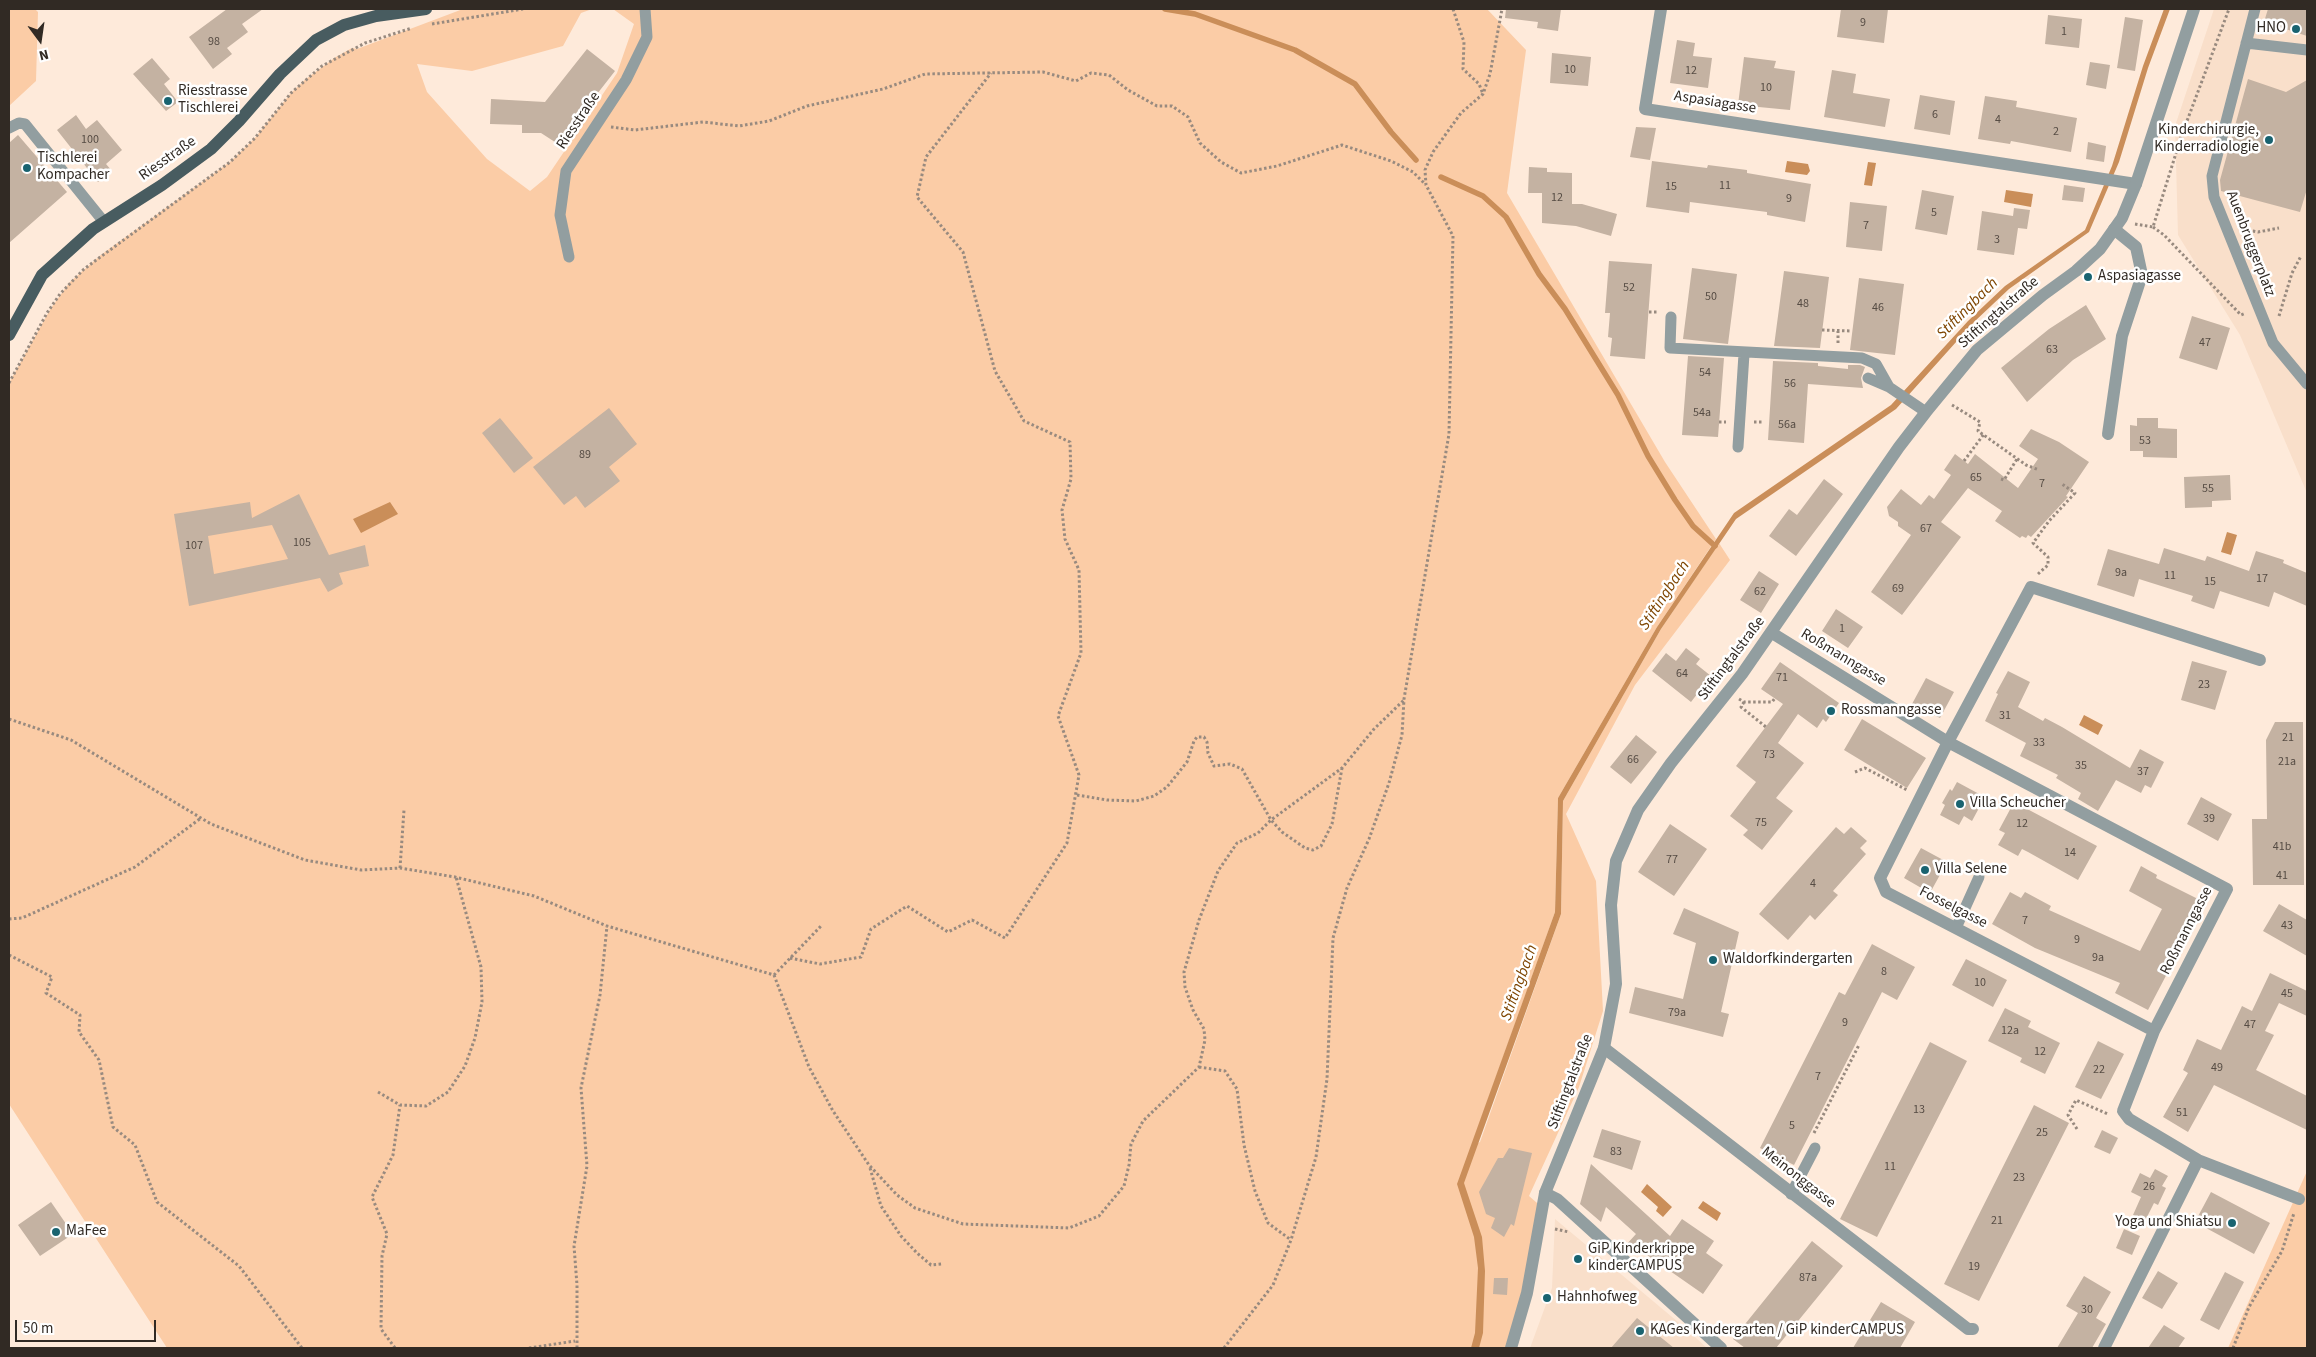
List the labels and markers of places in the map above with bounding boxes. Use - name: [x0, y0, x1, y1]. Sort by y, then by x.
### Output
- place label: HNO: [2257, 20, 2286, 38]
- marker: HNO: [2290, 23, 2302, 35]
- place label: Riesstrasse Tischlerei: [178, 83, 247, 118]
- marker: Riesstrasse Tischlerei: [162, 95, 174, 107]
- place label: Kinderchirurgie, Kinderradiologie: [2154, 122, 2259, 157]
- marker: Kinderchirurgie, Kinderradiologie: [2263, 134, 2275, 146]
- place label: Tischlerei Kompacher: [37, 150, 109, 185]
- marker: Tischlerei Kompacher: [21, 162, 33, 174]
- place label: Aspasiagasse: [2098, 268, 2181, 286]
- marker: Aspasiagasse: [2082, 271, 2094, 283]
- place label: Rossmanngasse: [1841, 702, 1941, 720]
- marker: Rossmanngasse: [1825, 705, 1837, 717]
- place label: Villa Scheucher: [1970, 795, 2066, 813]
- marker: Villa Scheucher: [1954, 798, 1966, 810]
- place label: Villa Selene: [1935, 861, 2007, 879]
- marker: Villa Selene: [1919, 864, 1931, 876]
- place label: Waldorfkindergarten: [1723, 951, 1853, 969]
- marker: Waldorfkindergarten: [1707, 954, 1719, 966]
- place label: Yoga und Shiatsu: [2115, 1214, 2222, 1232]
- marker: Yoga und Shiatsu: [2226, 1217, 2238, 1229]
- place label: MaFee: [66, 1223, 107, 1241]
- marker: MaFee: [50, 1226, 62, 1238]
- place label: GiP Kinderkrippe kinderCAMPUS: [1588, 1241, 1694, 1276]
- marker: GiP Kinderkrippe kinderCAMPUS: [1572, 1253, 1584, 1265]
- place label: Hahnhofweg: [1557, 1289, 1637, 1307]
- marker: Hahnhofweg: [1541, 1292, 1553, 1304]
- place label: KAGes Kindergarten / GiP kinderCAMPUS: [1650, 1322, 1904, 1340]
- marker: KAGes Kindergarten / GiP kinderCAMPUS: [1634, 1325, 1646, 1337]

